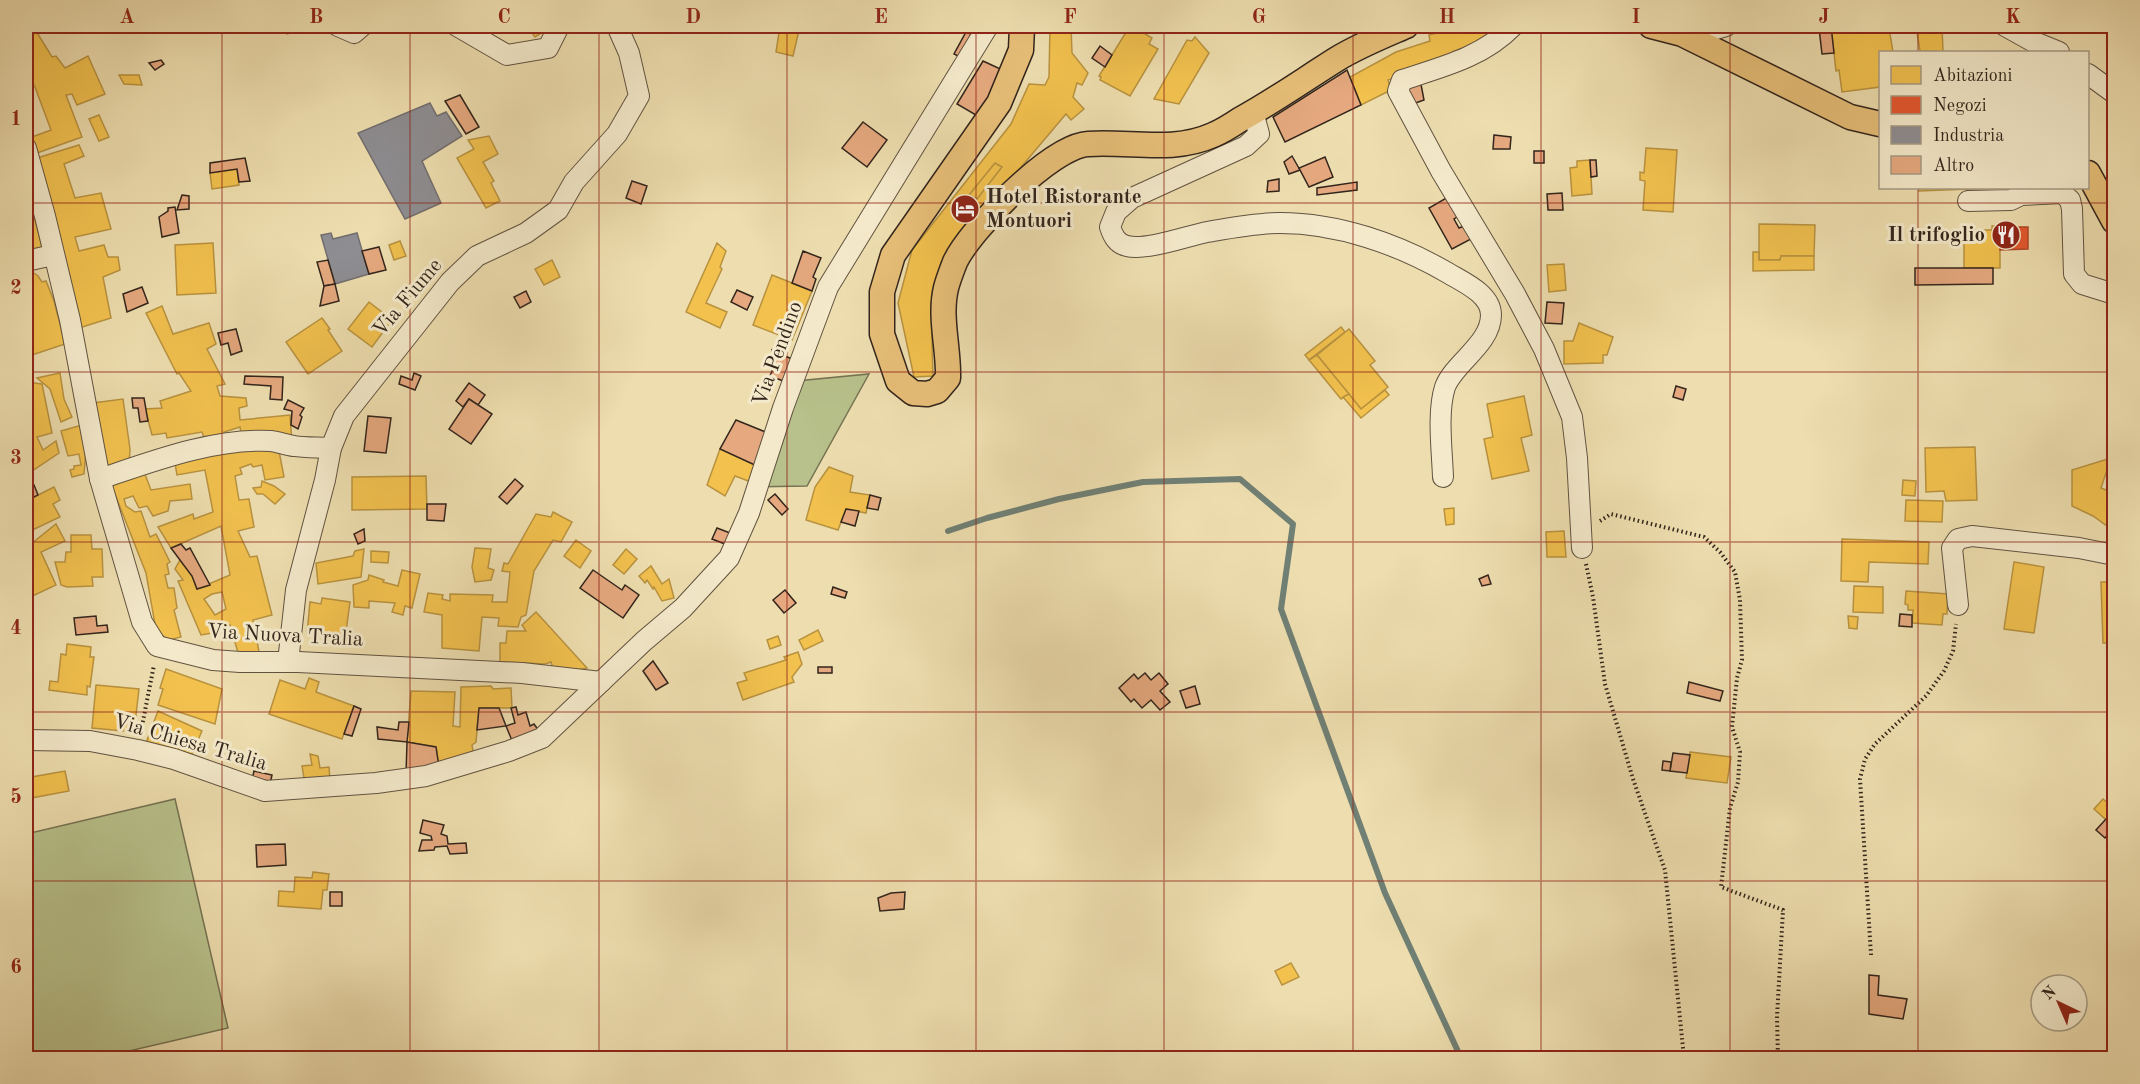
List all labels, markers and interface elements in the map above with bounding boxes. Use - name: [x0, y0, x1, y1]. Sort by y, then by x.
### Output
- text: A: [119, 8, 135, 28]
- text: B: [309, 8, 323, 28]
- text: C: [497, 8, 511, 28]
- text: D: [685, 8, 701, 28]
- text: E: [874, 8, 888, 28]
- text: F: [1063, 8, 1077, 28]
- text: G: [1252, 8, 1266, 28]
- text: H: [1439, 8, 1455, 28]
- text: I: [1632, 8, 1640, 28]
- text: J: [1819, 8, 1830, 28]
- text: K: [2005, 8, 2021, 28]
- legend: [1879, 51, 2089, 189]
- text: Abitazioni: [1933, 67, 2012, 85]
- text: Negozi: [1933, 97, 1987, 115]
- text: 1: [10, 110, 22, 130]
- text: Industria: [1933, 127, 2004, 145]
- text: Altro: [1933, 157, 1974, 175]
- place label: Hotel Ristorante Montuori: [986, 187, 1142, 232]
- hotel icon: Hotel Ristorante Montuori: [949, 193, 981, 225]
- restaurant icon: Il trifoglio: [1990, 219, 2022, 251]
- place label: Il trifoglio: [1888, 225, 1985, 246]
- street label: Via Fiume: [370, 255, 446, 341]
- text: 2: [10, 279, 22, 299]
- street label: Via Pendino: [749, 299, 807, 409]
- text: 3: [10, 449, 22, 469]
- text: 4: [10, 619, 22, 639]
- street label: Via Nuova Tralia: [206, 621, 364, 651]
- street label: Via Chiesa Tralia: [111, 711, 269, 775]
- text: 5: [10, 787, 22, 808]
- text: 6: [10, 958, 22, 978]
- north arrow: [2029, 973, 2089, 1033]
- text: N: [2040, 983, 2060, 1004]

